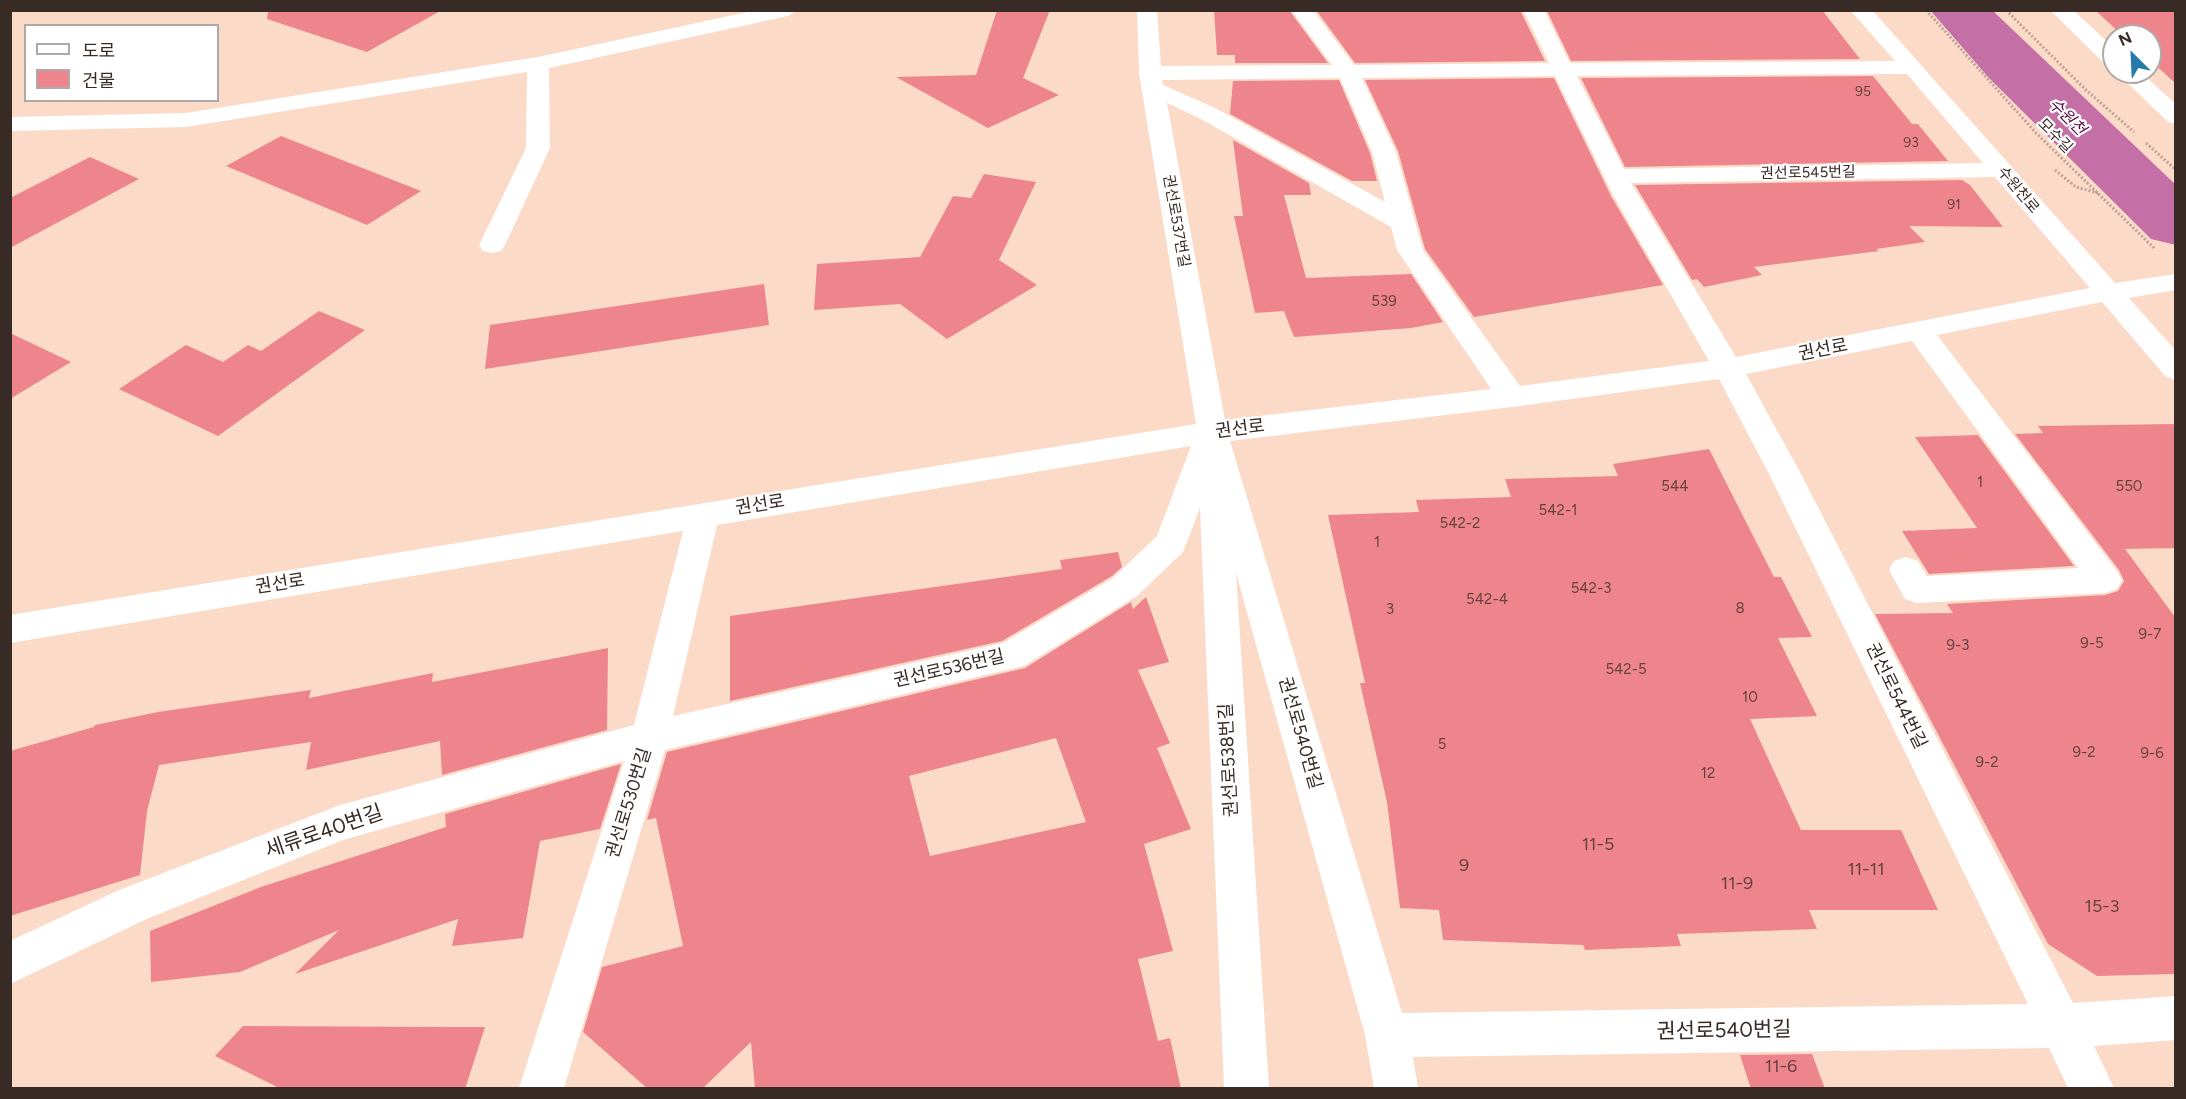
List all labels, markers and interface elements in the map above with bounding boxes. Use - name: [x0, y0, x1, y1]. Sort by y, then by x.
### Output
- legend: [24, 24, 219, 102]
- north arrow: [2102, 24, 2162, 84]
- text: N: [2116, 28, 2135, 50]
- text: 도로: [82, 40, 115, 62]
- text: 건물: [82, 70, 115, 92]
- house number: 95: [1855, 84, 1871, 100]
- water label: 수원천: [2045, 95, 2089, 139]
- street label: 모수길: [2034, 115, 2076, 157]
- house number: 93: [1903, 135, 1919, 151]
- street label: 권선로545번길: [1760, 163, 1856, 183]
- street label: 수원천로: [1993, 163, 2043, 217]
- street label: 권선로537번길: [1159, 173, 1193, 269]
- house number: 91: [1947, 197, 1961, 213]
- house number: 539: [1371, 293, 1397, 311]
- street label: 권선로: [1797, 335, 1849, 365]
- street label: 권선로: [1214, 415, 1266, 443]
- house number: 1: [1977, 474, 1983, 492]
- house number: 544: [1661, 478, 1689, 496]
- house number: 550: [2116, 478, 2142, 496]
- street label: 권선로: [734, 490, 786, 520]
- house number: 542-1: [1539, 502, 1577, 520]
- house number: 542-2: [1440, 515, 1480, 533]
- house number: 1: [1374, 534, 1380, 552]
- street label: 권선로: [254, 569, 306, 599]
- house number: 542-3: [1571, 580, 1611, 598]
- house number: 542-4: [1466, 591, 1508, 609]
- house number: 8: [1735, 600, 1745, 618]
- house number: 3: [1386, 601, 1394, 619]
- house number: 9-7: [2139, 626, 2161, 644]
- house number: 9-5: [2080, 635, 2104, 653]
- house number: 9-3: [1947, 637, 1969, 655]
- street label: 권선로544번길: [1861, 639, 1931, 753]
- street label: 권선로536번길: [891, 646, 1007, 692]
- house number: 542-5: [1605, 661, 1647, 679]
- street label: 권선로540번길: [1274, 674, 1326, 792]
- house number: 10: [1742, 689, 1758, 707]
- street label: 권선로538번길: [1215, 703, 1243, 817]
- house number: 5: [1438, 736, 1446, 754]
- house number: 9-2: [2072, 744, 2096, 762]
- street label: 권선로530번길: [602, 745, 656, 861]
- house number: 9-6: [2140, 745, 2164, 763]
- house number: 9-2: [1975, 754, 1999, 772]
- house number: 12: [1701, 765, 1715, 783]
- street label: 세류로40번길: [262, 800, 386, 864]
- house number: 11-5: [1582, 834, 1614, 856]
- house number: 9: [1459, 855, 1469, 877]
- house number: 11-11: [1847, 859, 1885, 881]
- house number: 11-9: [1721, 873, 1753, 895]
- house number: 15-3: [2084, 896, 2120, 918]
- street label: 권선로540번길: [1656, 1017, 1792, 1045]
- house number: 11-6: [1765, 1056, 1797, 1078]

